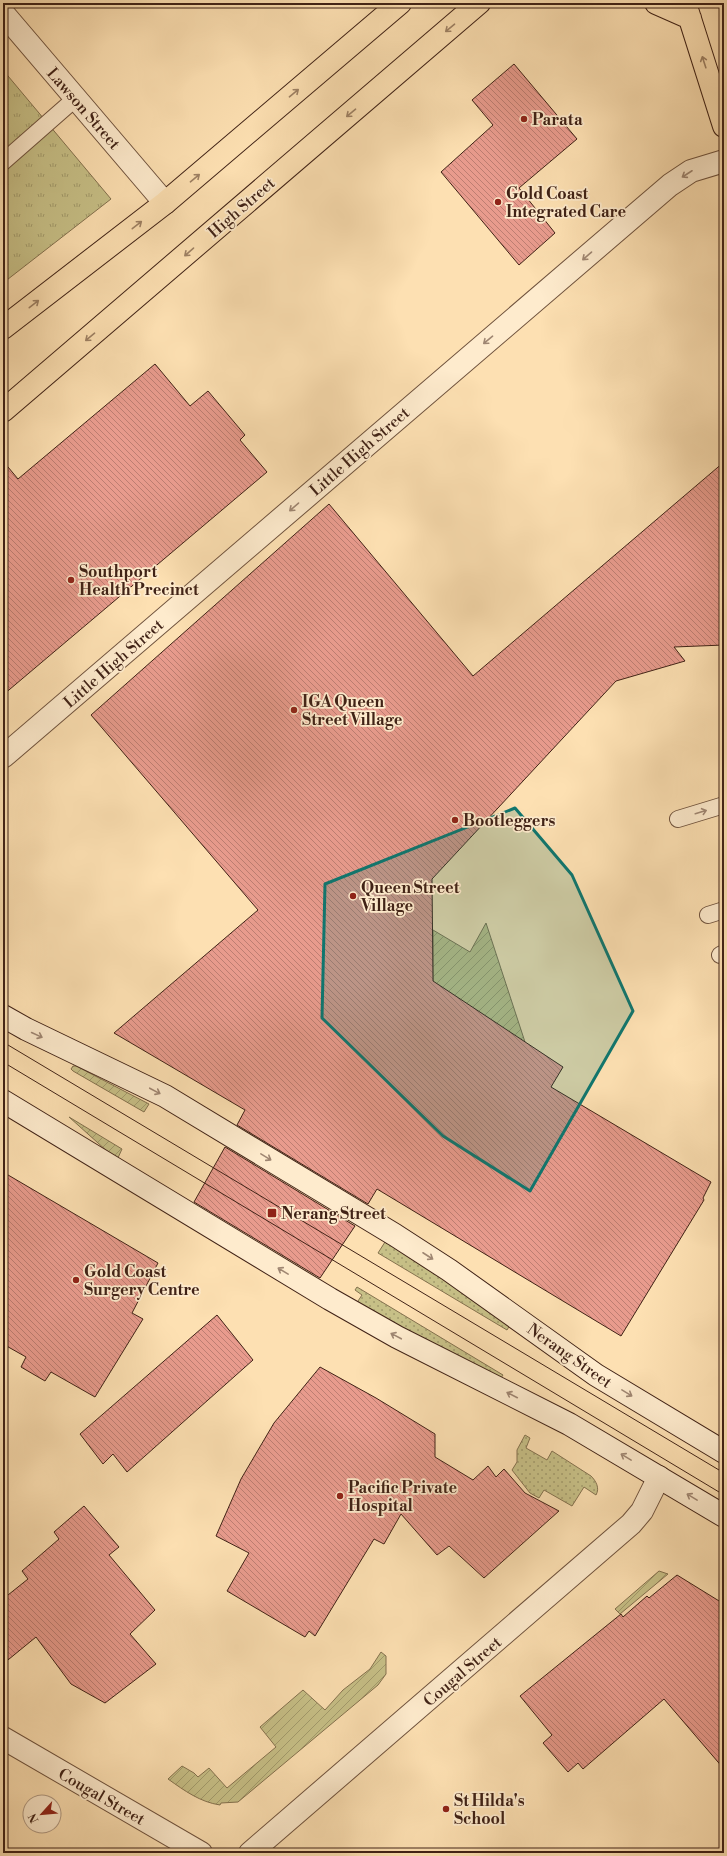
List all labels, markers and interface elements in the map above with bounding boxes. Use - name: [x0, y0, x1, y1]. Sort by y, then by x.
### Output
- one-way arrow: [444, 24, 455, 33]
- one-way arrow: [700, 55, 707, 68]
- street label: Lawson Street: [42, 64, 125, 154]
- one-way arrow: [289, 89, 299, 98]
- one-way arrow: [345, 108, 356, 117]
- place label: Parata: [532, 110, 583, 130]
- marker: Parata: [519, 114, 529, 124]
- one-way arrow: [682, 169, 693, 178]
- one-way arrow: [190, 173, 200, 182]
- street label: High Street: [204, 173, 280, 242]
- place label: Gold Coast Integrated Care: [506, 184, 627, 222]
- marker: Gold Coast Integrated Care: [493, 197, 503, 207]
- one-way arrow: [131, 221, 142, 229]
- one-way arrow: [183, 248, 194, 257]
- one-way arrow: [582, 251, 592, 260]
- one-way arrow: [28, 300, 39, 308]
- one-way arrow: [85, 333, 95, 342]
- one-way arrow: [483, 336, 493, 345]
- street label: Little High Street: [306, 403, 414, 501]
- one-way arrow: [289, 503, 299, 512]
- place label: Southport Health Precinct: [79, 562, 199, 600]
- marker: Southport Health Precinct: [66, 575, 76, 585]
- street label: Little High Street: [60, 615, 168, 713]
- place label: IGA Queen Street Village: [302, 692, 403, 730]
- marker: IGA Queen Street Village: [289, 705, 299, 715]
- one-way arrow: [694, 808, 707, 815]
- place label: Bootleggers: [463, 811, 555, 831]
- marker: Bootleggers: [450, 815, 460, 825]
- place label: Queen Street Village: [360, 878, 460, 916]
- marker: Queen Street Village: [348, 891, 358, 901]
- one-way arrow: [31, 1032, 43, 1039]
- one-way arrow: [148, 1088, 160, 1095]
- one-way arrow: [260, 1154, 272, 1162]
- place label: Nerang Street: [281, 1204, 386, 1224]
- marker: Nerang Street: [266, 1207, 278, 1219]
- one-way arrow: [422, 1252, 433, 1260]
- place label: Gold Coast Surgery Centre: [84, 1262, 200, 1300]
- one-way arrow: [277, 1266, 289, 1274]
- marker: Gold Coast Surgery Centre: [71, 1275, 81, 1285]
- street label: Nerang Street: [523, 1319, 616, 1393]
- one-way arrow: [390, 1332, 402, 1339]
- one-way arrow: [621, 1390, 633, 1398]
- one-way arrow: [506, 1391, 518, 1398]
- one-way arrow: [620, 1453, 632, 1461]
- place label: Pacific Private Hospital: [348, 1478, 457, 1516]
- marker: Pacific Private Hospital: [335, 1491, 345, 1501]
- one-way arrow: [686, 1492, 698, 1500]
- street label: Cougal Street: [419, 1632, 506, 1711]
- street label: Cougal Street: [55, 1764, 149, 1830]
- place label: St Hilda's School: [454, 1791, 525, 1829]
- north arrow: [22, 1794, 62, 1834]
- marker: St Hilda's School: [441, 1804, 451, 1814]
- text: N: [26, 1811, 42, 1825]

